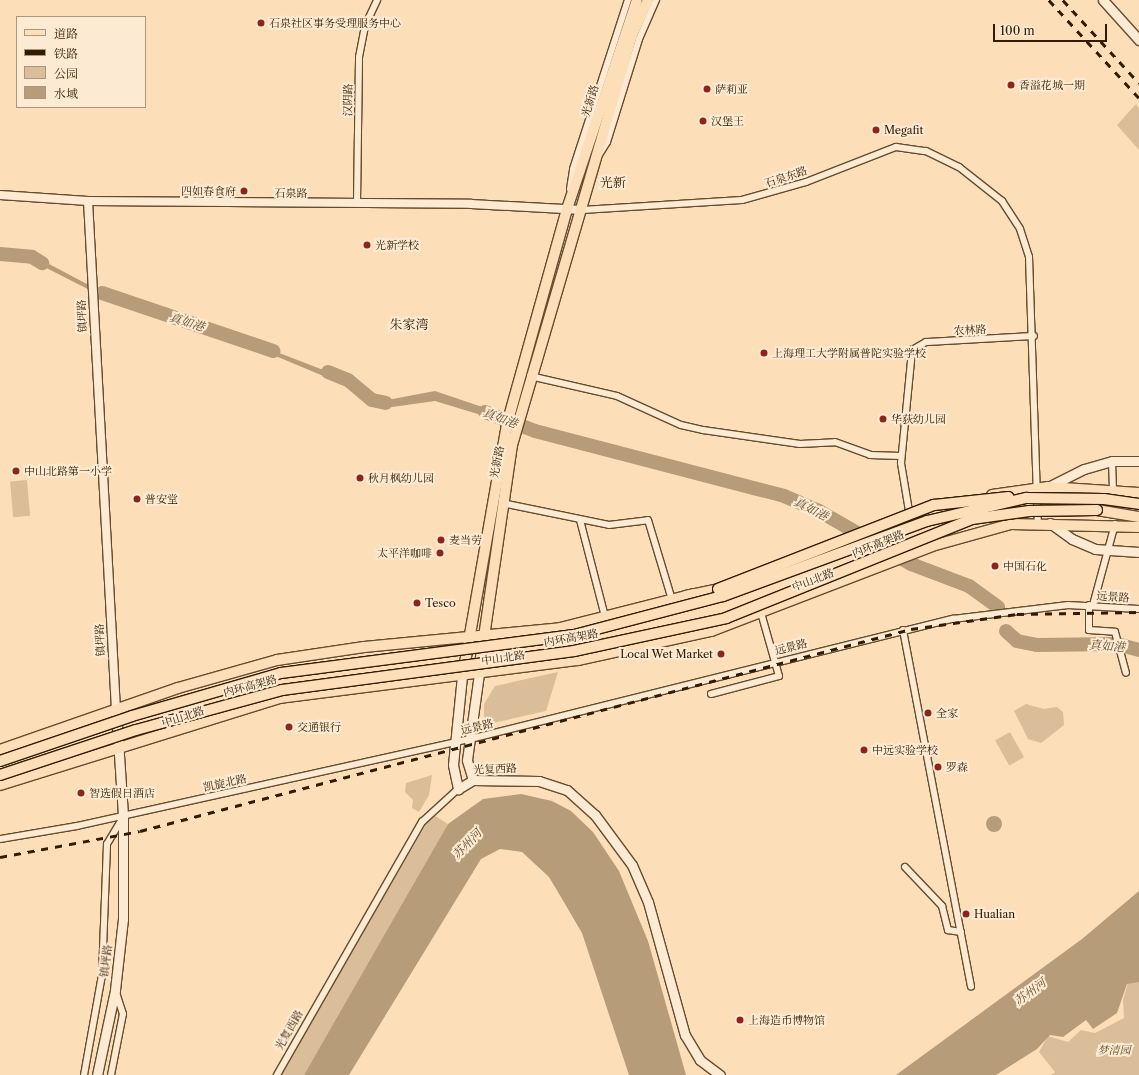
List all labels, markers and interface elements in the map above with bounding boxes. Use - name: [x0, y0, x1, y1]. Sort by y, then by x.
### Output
- legend: [16, 16, 146, 108]
- place label: 石泉社区事务受理服务中心: [269, 16, 401, 30]
- scale bar: [995, 16, 1109, 42]
- marker: 石泉社区事务受理服务中心: [256, 18, 266, 28]
- text: 100 m: [1000, 23, 1035, 38]
- text: 道路: [54, 26, 78, 41]
- text: 铁路: [54, 46, 78, 61]
- text: 公园: [54, 66, 78, 81]
- place label: 香溢花城一期: [1019, 78, 1085, 92]
- marker: 香溢花城一期: [1006, 80, 1016, 90]
- place label: 萨莉亚: [715, 82, 748, 96]
- street label: 汉阴路: [341, 83, 355, 117]
- street label: 光新路: [579, 83, 601, 119]
- marker: 萨莉亚: [702, 84, 712, 94]
- text: 水域: [54, 86, 78, 101]
- place label: 汉堡王: [711, 114, 744, 128]
- marker: 汉堡王: [698, 116, 708, 126]
- place label: Megafit: [884, 123, 923, 137]
- marker: Megafit: [871, 125, 881, 135]
- street label: 石泉东路: [763, 164, 809, 190]
- district label: 光新: [600, 174, 626, 190]
- place label: 四如春食府: [181, 184, 236, 198]
- marker: 四如春食府: [239, 186, 249, 196]
- street label: 石泉路: [275, 186, 307, 200]
- place label: 光新学校: [375, 238, 419, 252]
- marker: 光新学校: [362, 240, 372, 250]
- street label: 镇坪路: [75, 299, 89, 333]
- water label: 真如港: [168, 310, 206, 334]
- district label: 朱家湾: [390, 316, 428, 332]
- street label: 农林路: [953, 323, 987, 337]
- place label: 上海理工大学附属普陀实验学校: [772, 346, 926, 360]
- marker: 上海理工大学附属普陀实验学校: [759, 348, 769, 358]
- water label: 真如港: [481, 405, 519, 431]
- place label: 华荻幼儿园: [891, 412, 946, 426]
- marker: 华荻幼儿园: [878, 414, 888, 424]
- street label: 光新路: [487, 445, 507, 479]
- place label: 中山北路第一小学: [24, 464, 112, 478]
- marker: 中山北路第一小学: [11, 466, 21, 476]
- place label: 秋月枫幼儿园: [368, 471, 434, 485]
- marker: 秋月枫幼儿园: [355, 473, 365, 483]
- place label: 普安堂: [145, 492, 178, 506]
- marker: 普安堂: [132, 494, 142, 504]
- water label: 真如港: [792, 494, 830, 524]
- street label: 内环高架路: [850, 528, 906, 560]
- place label: 麦当劳: [449, 533, 482, 547]
- marker: 麦当劳: [436, 535, 446, 545]
- place label: 太平洋咖啡: [377, 546, 432, 560]
- marker: 太平洋咖啡: [435, 548, 445, 558]
- place label: 中国石化: [1003, 559, 1047, 573]
- marker: 中国石化: [990, 561, 1000, 571]
- street label: 中山北路: [790, 566, 836, 594]
- street label: 远景路: [1096, 589, 1130, 605]
- place label: Tesco: [425, 596, 456, 610]
- marker: Tesco: [412, 598, 422, 608]
- street label: 镇坪路: [93, 623, 107, 657]
- street label: 内环高架路: [543, 627, 599, 649]
- street label: 远景路: [773, 637, 809, 657]
- water label: 真如港: [1089, 638, 1125, 654]
- place label: Local Wet Market: [620, 647, 713, 661]
- street label: 中山北路: [480, 648, 526, 668]
- marker: Local Wet Market: [716, 649, 726, 659]
- street label: 内环高架路: [222, 673, 278, 699]
- street label: 中山北路: [160, 704, 206, 730]
- place label: 全家: [936, 706, 958, 720]
- marker: 全家: [923, 708, 933, 718]
- street label: 远景路: [459, 717, 495, 737]
- place label: 交通银行: [297, 720, 341, 734]
- marker: 交通银行: [284, 722, 294, 732]
- place label: 中远实验学校: [872, 743, 938, 757]
- marker: 中远实验学校: [859, 745, 869, 755]
- place label: 罗森: [946, 760, 968, 774]
- street label: 光复西路: [473, 762, 517, 776]
- marker: 罗森: [933, 762, 943, 772]
- street label: 凯旋北路: [202, 772, 248, 794]
- place label: 智选假日酒店: [89, 786, 155, 800]
- marker: 智选假日酒店: [76, 788, 86, 798]
- water label: 苏州河: [449, 826, 485, 862]
- place label: Hualian: [974, 907, 1015, 921]
- marker: Hualian: [961, 909, 971, 919]
- street label: 镇坪路: [97, 944, 115, 978]
- water label: 苏州河: [1011, 975, 1049, 1009]
- street label: 光复西路: [272, 1008, 306, 1052]
- place label: 上海造币博物馆: [748, 1013, 825, 1027]
- marker: 上海造币博物馆: [735, 1015, 745, 1025]
- park label: 梦清园: [1098, 1043, 1130, 1057]

